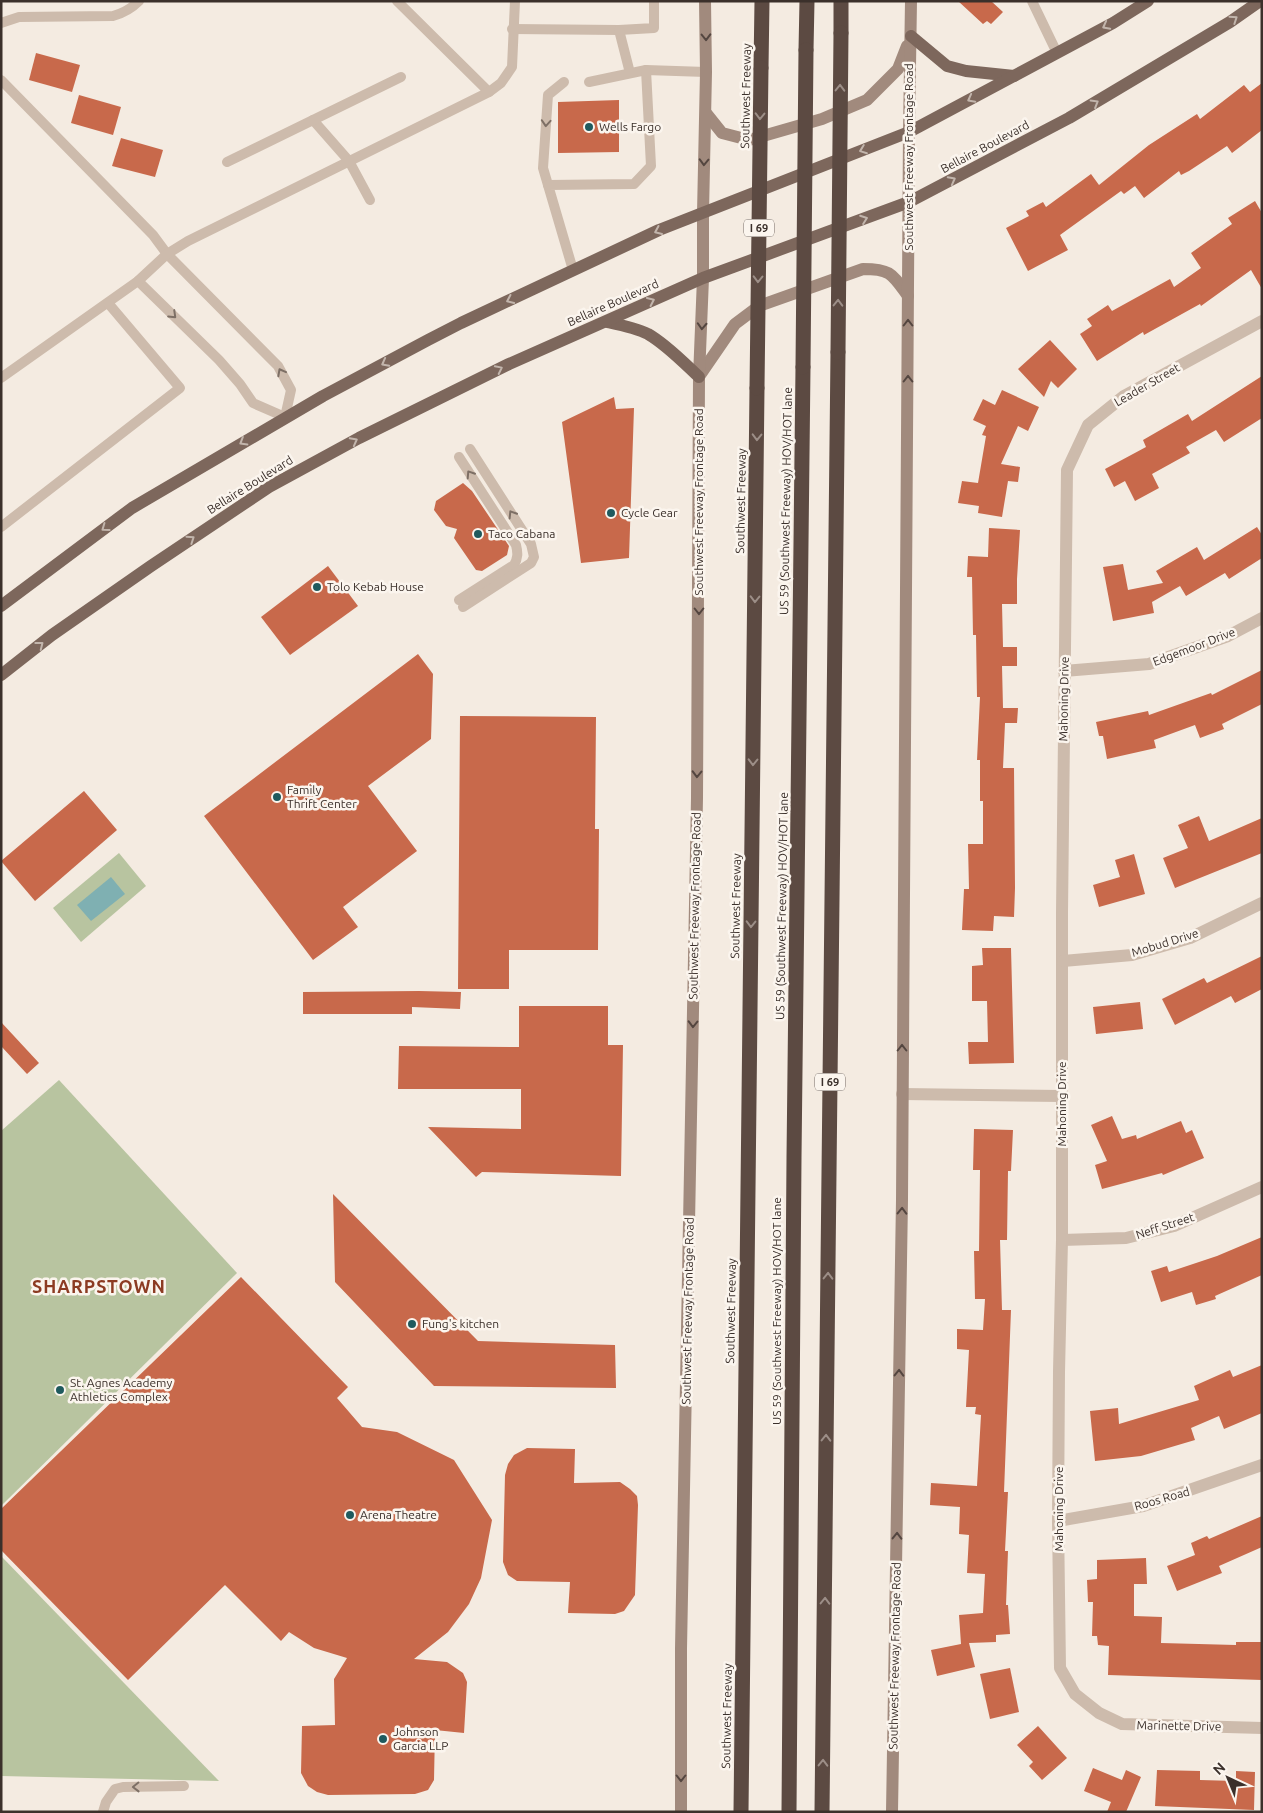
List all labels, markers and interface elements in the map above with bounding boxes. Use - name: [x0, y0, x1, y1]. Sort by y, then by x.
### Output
- one-way arrow: [1229, 16, 1238, 25]
- one-way arrow: [1102, 20, 1111, 30]
- one-way arrow: [701, 34, 711, 41]
- street label: Southwest Freeway: [738, 43, 753, 149]
- street label: Southwest Freeway Frontage Road: [902, 63, 915, 251]
- one-way arrow: [835, 84, 845, 92]
- one-way arrow: [967, 93, 976, 103]
- one-way arrow: [1090, 99, 1099, 109]
- one-way arrow: [755, 113, 765, 121]
- street label: Bellaire Boulevard: [938, 118, 1031, 175]
- one-way arrow: [541, 120, 552, 128]
- place label: Wells Fargo: [599, 120, 661, 133]
- marker: Wells Fargo: [583, 121, 595, 133]
- one-way arrow: [859, 144, 868, 154]
- one-way arrow: [699, 158, 709, 166]
- one-way arrow: [947, 176, 956, 186]
- one-way arrow: [859, 215, 868, 225]
- road number: I 69: [744, 220, 774, 237]
- one-way arrow: [654, 225, 662, 235]
- one-way arrow: [753, 275, 764, 283]
- street label: Bellaire Boulevard: [565, 277, 660, 328]
- one-way arrow: [506, 293, 515, 304]
- one-way arrow: [646, 297, 655, 308]
- one-way arrow: [833, 299, 843, 306]
- one-way arrow: [167, 309, 176, 318]
- one-way arrow: [903, 318, 913, 326]
- one-way arrow: [696, 323, 707, 331]
- one-way arrow: [381, 357, 390, 367]
- street label: Leader Street: [1112, 360, 1182, 409]
- one-way arrow: [494, 365, 503, 375]
- one-way arrow: [277, 368, 287, 377]
- one-way arrow: [903, 374, 913, 382]
- street label: US 59 (Southwest Freeway) HOV/HOT lane: [777, 387, 795, 615]
- street label: Southwest Freeway Frontage Road: [692, 408, 705, 596]
- one-way arrow: [752, 434, 762, 441]
- one-way arrow: [240, 436, 249, 446]
- one-way arrow: [348, 437, 357, 447]
- street label: Southwest Freeway: [733, 448, 748, 554]
- street label: Bellaire Boulevard: [205, 453, 295, 516]
- one-way arrow: [466, 470, 476, 479]
- place label: Cycle Gear: [621, 506, 678, 519]
- marker: Cycle Gear: [605, 507, 617, 519]
- one-way arrow: [509, 511, 518, 520]
- one-way arrow: [101, 522, 111, 531]
- place label: Taco Cabana: [488, 527, 555, 540]
- marker: Taco Cabana: [472, 528, 484, 540]
- one-way arrow: [186, 535, 195, 545]
- place label: Tolo Kebab House: [327, 580, 424, 593]
- marker: Tolo Kebab House: [311, 581, 323, 593]
- one-way arrow: [750, 596, 760, 604]
- one-way arrow: [694, 608, 704, 615]
- street label: Edgemoor Drive: [1151, 625, 1237, 668]
- one-way arrow: [34, 642, 43, 651]
- street label: Mahoning Drive: [1056, 656, 1071, 742]
- one-way arrow: [748, 758, 758, 766]
- one-way arrow: [692, 770, 702, 778]
- place label: Family Thrift Center: [287, 783, 357, 810]
- marker: Family Thrift Center: [271, 791, 283, 803]
- street label: US 59 (Southwest Freeway) HOV/HOT lane: [773, 792, 791, 1020]
- street label: Southwest Freeway Frontage Road: [686, 812, 703, 1000]
- street label: Southwest Freeway: [728, 853, 743, 959]
- one-way arrow: [746, 921, 756, 929]
- street label: Mobud Drive: [1130, 926, 1200, 959]
- one-way arrow: [688, 1020, 698, 1028]
- one-way arrow: [897, 1044, 907, 1052]
- street label: Mahoning Drive: [1055, 1061, 1068, 1147]
- road number: I 69: [815, 1074, 845, 1090]
- street label: US 59 (Southwest Freeway) HOV/HOT lane: [770, 1197, 784, 1425]
- one-way arrow: [897, 1206, 907, 1214]
- street label: Neff Street: [1134, 1210, 1196, 1241]
- street label: Southwest Freeway Frontage Road: [679, 1217, 696, 1405]
- street label: Southwest Freeway: [723, 1258, 738, 1364]
- one-way arrow: [823, 1271, 833, 1279]
- district label: SHARPSTOWN: [32, 1276, 166, 1296]
- place label: Fung's kitchen: [422, 1317, 499, 1330]
- marker: Fung's kitchen: [406, 1318, 418, 1330]
- one-way arrow: [894, 1369, 904, 1376]
- place label: St. Agnes Academy Athletics Complex: [70, 1376, 172, 1403]
- marker: St. Agnes Academy Athletics Complex: [54, 1384, 66, 1396]
- one-way arrow: [821, 1434, 831, 1442]
- street label: Mahoning Drive: [1052, 1466, 1065, 1552]
- street label: Roos Road: [1133, 1484, 1191, 1513]
- place label: Arena Theatre: [360, 1508, 437, 1521]
- marker: Arena Theatre: [344, 1509, 356, 1521]
- one-way arrow: [892, 1531, 902, 1539]
- street label: Southwest Freeway Frontage Road: [886, 1562, 903, 1750]
- one-way arrow: [820, 1596, 830, 1604]
- street label: Southwest Freeway: [719, 1663, 734, 1769]
- street label: Marinette Drive: [1137, 1718, 1221, 1733]
- place label: Johnson Garcia LLP: [393, 1725, 448, 1752]
- marker: Johnson Garcia LLP: [377, 1733, 389, 1745]
- north arrow: [1203, 1753, 1253, 1803]
- one-way arrow: [818, 1759, 828, 1766]
- text: N: [1210, 1759, 1228, 1778]
- one-way arrow: [676, 1775, 686, 1783]
- one-way arrow: [132, 1782, 140, 1792]

